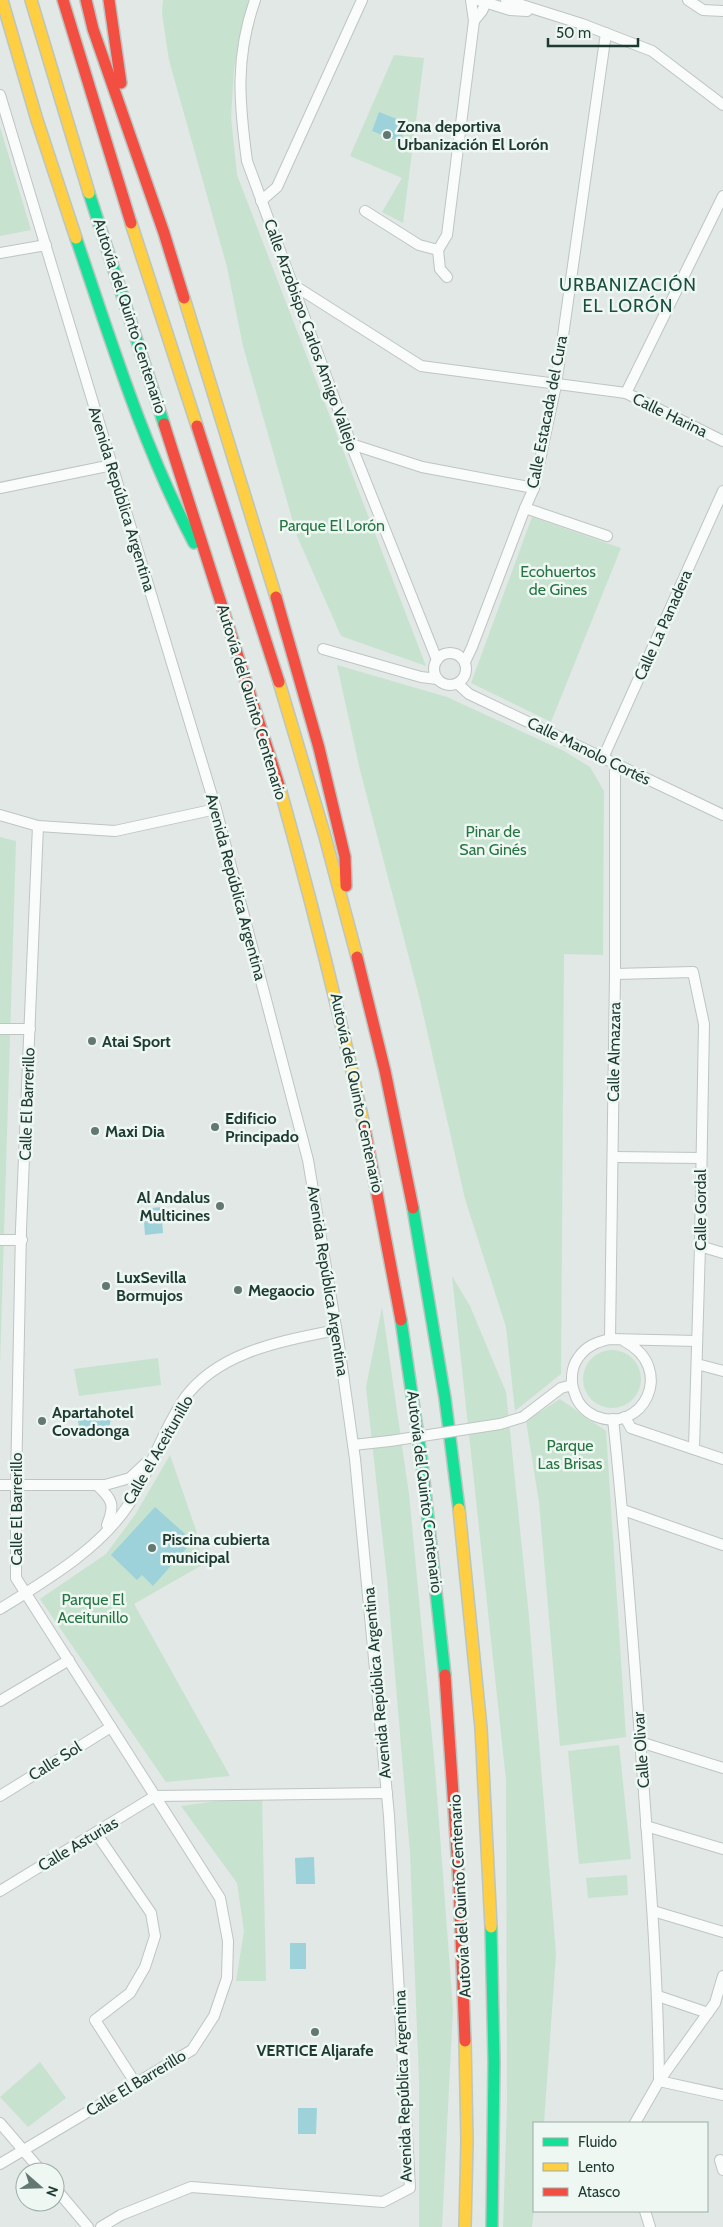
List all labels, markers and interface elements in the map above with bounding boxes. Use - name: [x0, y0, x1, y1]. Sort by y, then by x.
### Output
- scale bar: [548, 15, 638, 47]
- text: 50 m: [556, 24, 591, 42]
- place label: Zona deportiva Urbanización El Lorón: [397, 117, 549, 154]
- marker: Zona deportiva Urbanización El Lorón: [381, 129, 393, 141]
- street label: Autovía del Quinto Centenario: [90, 216, 171, 416]
- street label: Calle Arzobispo Carlos Amigo Vallejo: [260, 216, 362, 454]
- district label: URBANIZACIÓN EL LORÓN: [559, 274, 697, 317]
- street label: Calle Estacada del Cura: [523, 334, 571, 490]
- street label: Calle Harina: [630, 389, 711, 441]
- street label: Avenida República Argentina: [85, 404, 159, 594]
- park label: Parque El Lorón: [279, 516, 385, 535]
- park label: Ecohuertos de Gines: [520, 562, 596, 599]
- street label: Calle La Panadera: [630, 566, 696, 683]
- street label: Autovía del Quinto Centenario: [213, 602, 291, 802]
- street label: Calle Manolo Cortés: [524, 713, 654, 789]
- street label: Avenida República Argentina: [202, 792, 270, 983]
- park label: Pinar de San Ginés: [459, 822, 527, 859]
- street label: Autovía del Quinto Centenario: [327, 991, 387, 1195]
- street label: Calle Almazara: [604, 1002, 624, 1102]
- place label: Atai Sport: [102, 1032, 171, 1051]
- marker: Atai Sport: [86, 1035, 98, 1047]
- street label: Calle El Barrerillo: [16, 1047, 38, 1161]
- place label: Edificio Principado: [225, 1109, 299, 1146]
- marker: Edificio Principado: [209, 1121, 221, 1133]
- place label: Maxi Dia: [105, 1122, 165, 1141]
- marker: Maxi Dia: [89, 1125, 101, 1137]
- street label: Calle Gordal: [691, 1169, 710, 1251]
- street label: Avenida República Argentina: [304, 1185, 352, 1378]
- place label: Al Andalus Multicines: [137, 1188, 210, 1225]
- marker: Al Andalus Multicines: [214, 1200, 226, 1212]
- place label: LuxSevilla Bormujos: [116, 1268, 186, 1305]
- marker: LuxSevilla Bormujos: [100, 1280, 112, 1292]
- place label: Megaocio: [248, 1281, 315, 1300]
- marker: Megaocio: [232, 1284, 244, 1296]
- street label: Autovía del Quinto Centenario: [403, 1390, 447, 1594]
- street label: Calle el Aceitunillo: [119, 1392, 197, 1508]
- place label: Apartahotel Covadonga: [52, 1403, 134, 1440]
- marker: Apartahotel Covadonga: [36, 1415, 48, 1427]
- park label: Parque Las Brisas: [538, 1436, 603, 1473]
- street label: Calle El Barrerillo: [7, 1452, 26, 1566]
- place label: Piscina cubierta municipal: [162, 1530, 270, 1567]
- marker: Piscina cubierta municipal: [146, 1542, 158, 1554]
- street label: Avenida República Argentina: [359, 1586, 395, 1780]
- park label: Parque El Aceitunillo: [58, 1590, 129, 1627]
- street label: Calle Olivar: [629, 1710, 653, 1789]
- street label: Calle Sol: [25, 1737, 85, 1785]
- street label: Autovía del Quinto Centenario: [445, 1794, 475, 1998]
- street label: Calle Asturias: [35, 1813, 122, 1875]
- street label: Avenida República Argentina: [390, 1989, 416, 2182]
- marker: VERTICE Aljarafe: [309, 2026, 321, 2038]
- place label: VERTICE Aljarafe: [256, 2041, 374, 2060]
- street label: Calle El Barrerillo: [83, 2046, 190, 2120]
- legend: [533, 2122, 708, 2212]
- text: Fluido: [578, 2133, 617, 2151]
- text: Lento: [578, 2158, 615, 2176]
- north arrow: [15, 2162, 65, 2212]
- text: Atasco: [578, 2183, 620, 2201]
- text: N: [42, 2184, 62, 2199]

